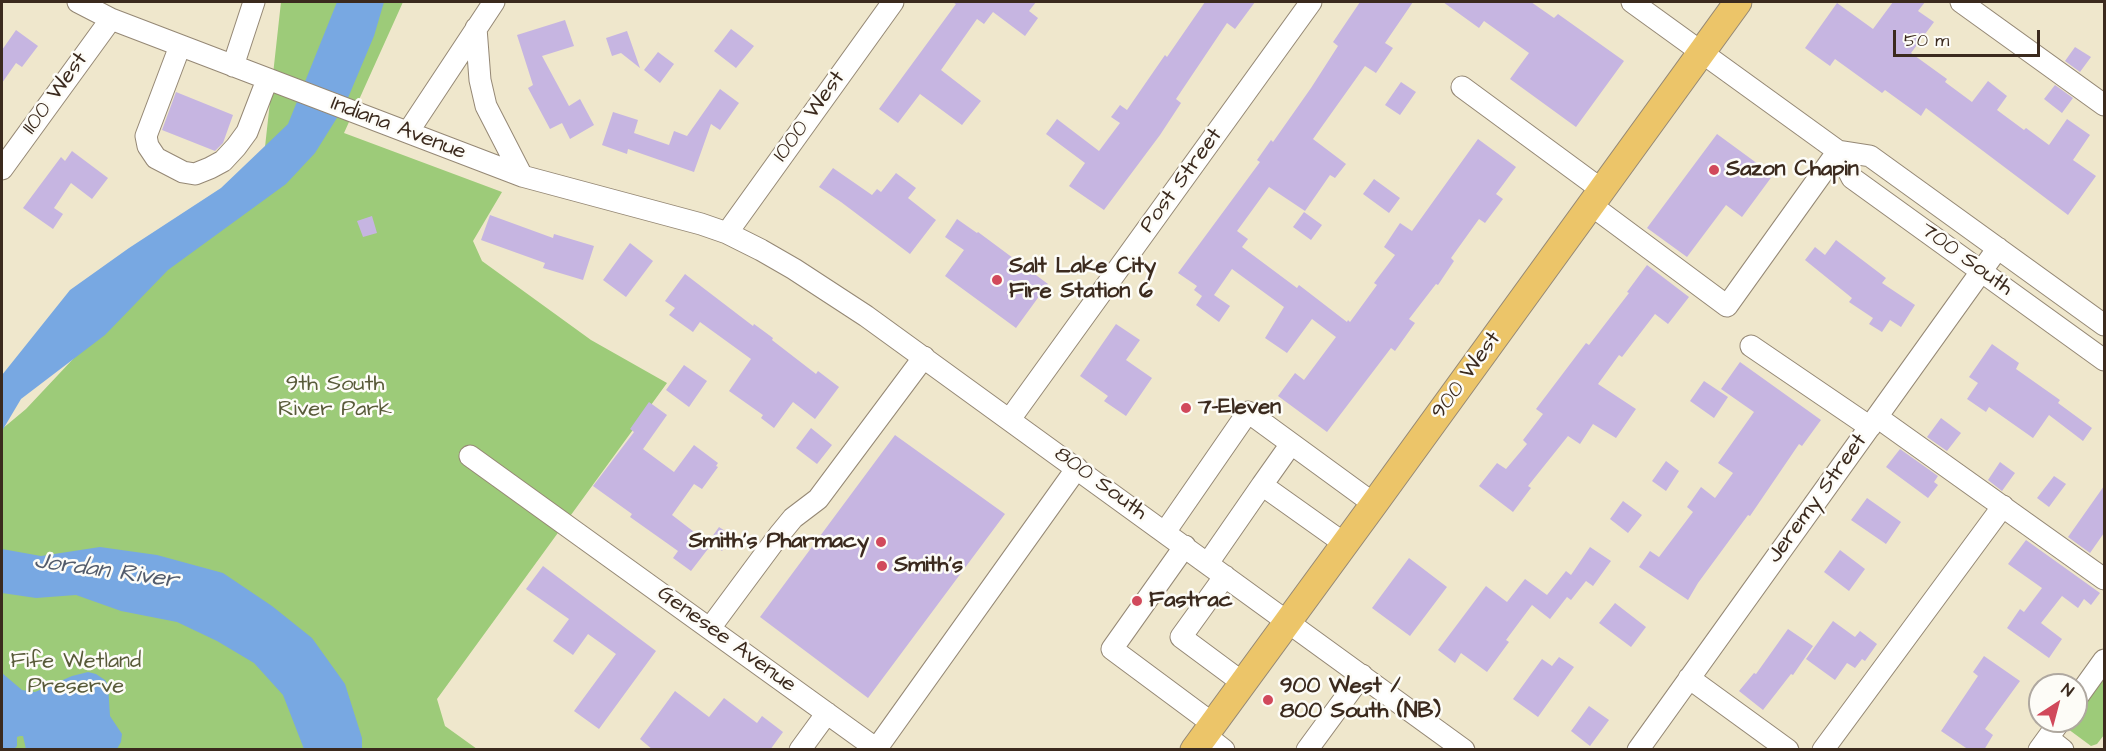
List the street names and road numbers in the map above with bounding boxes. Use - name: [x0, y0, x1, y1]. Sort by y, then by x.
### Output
- street label: 1100 West: [17, 48, 95, 140]
- street label: 1000 West: [768, 66, 852, 168]
- street label: Indiana Avenue: [327, 91, 469, 167]
- street label: Post Street: [1135, 123, 1229, 239]
- street label: 700 South: [1915, 218, 2017, 302]
- street label: 900 West: [1426, 327, 1508, 425]
- street label: Jeremy Street: [1762, 429, 1874, 569]
- street label: 800 South: [1048, 441, 1152, 527]
- street label: Genesee Avenue: [651, 581, 801, 699]

